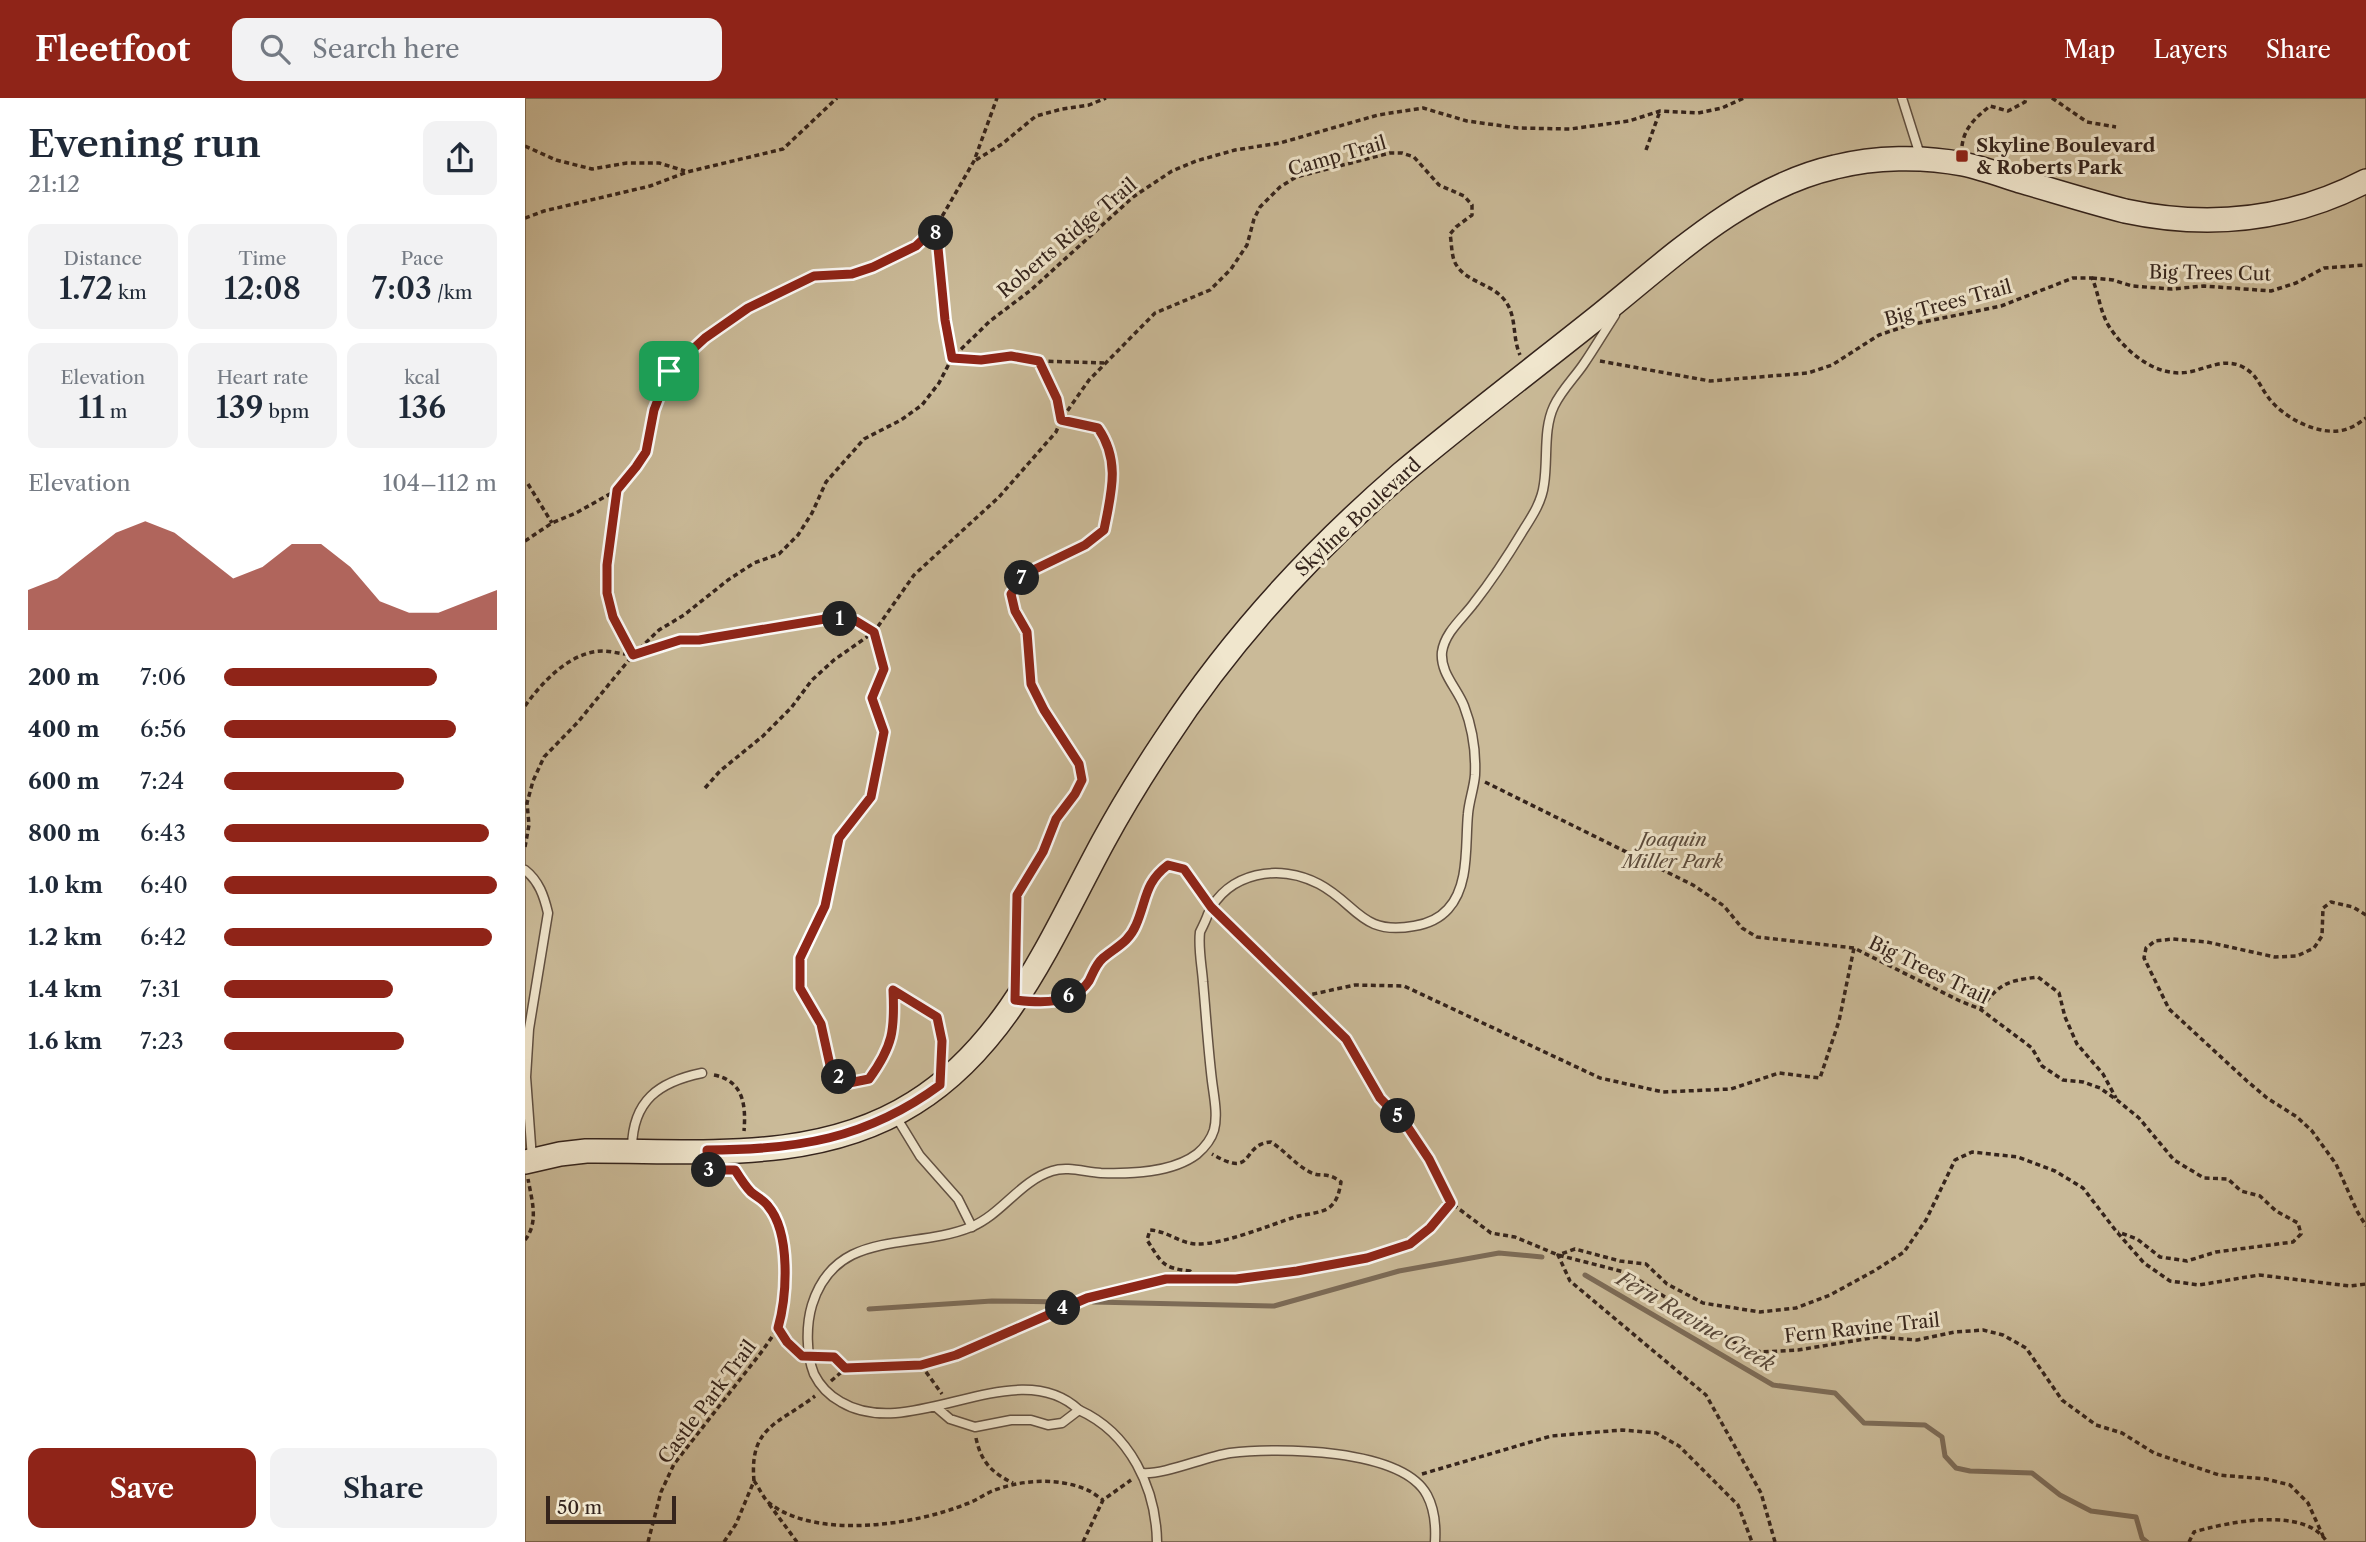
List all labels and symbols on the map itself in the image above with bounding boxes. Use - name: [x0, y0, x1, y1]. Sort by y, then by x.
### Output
- street label: Camp Trail: [1285, 131, 1389, 181]
- place label: Skyline Boulevard & Roberts Park: [1976, 134, 2156, 179]
- marker: Skyline Boulevard & Roberts Park: [1954, 148, 1970, 164]
- street label: Roberts Ridge Trail: [993, 173, 1141, 303]
- pin: 8: [919, 216, 953, 250]
- street label: Big Trees Cut: [2149, 260, 2272, 286]
- street label: Big Trees Trail: [1882, 275, 2015, 331]
- pin: [639, 341, 699, 401]
- street label: Skyline Boulevard: [1290, 453, 1426, 581]
- pin: 7: [1005, 560, 1039, 596]
- pin: 1: [823, 602, 857, 636]
- park label: Joaquin Miller Park: [1621, 828, 1723, 873]
- street label: Big Trees Trail: [1865, 931, 1993, 1009]
- pin: 6: [1051, 978, 1087, 1014]
- pin: 2: [821, 1060, 857, 1094]
- pin: 5: [1381, 1098, 1415, 1134]
- pin: 3: [691, 1152, 727, 1188]
- water label: Fern Ravine Creek: [1611, 1265, 1780, 1376]
- pin: 4: [1045, 1290, 1081, 1326]
- street label: Fern Ravine Trail: [1783, 1308, 1941, 1348]
- street label: Castle Park Trail: [653, 1335, 761, 1468]
- scale bar: [546, 1493, 675, 1525]

